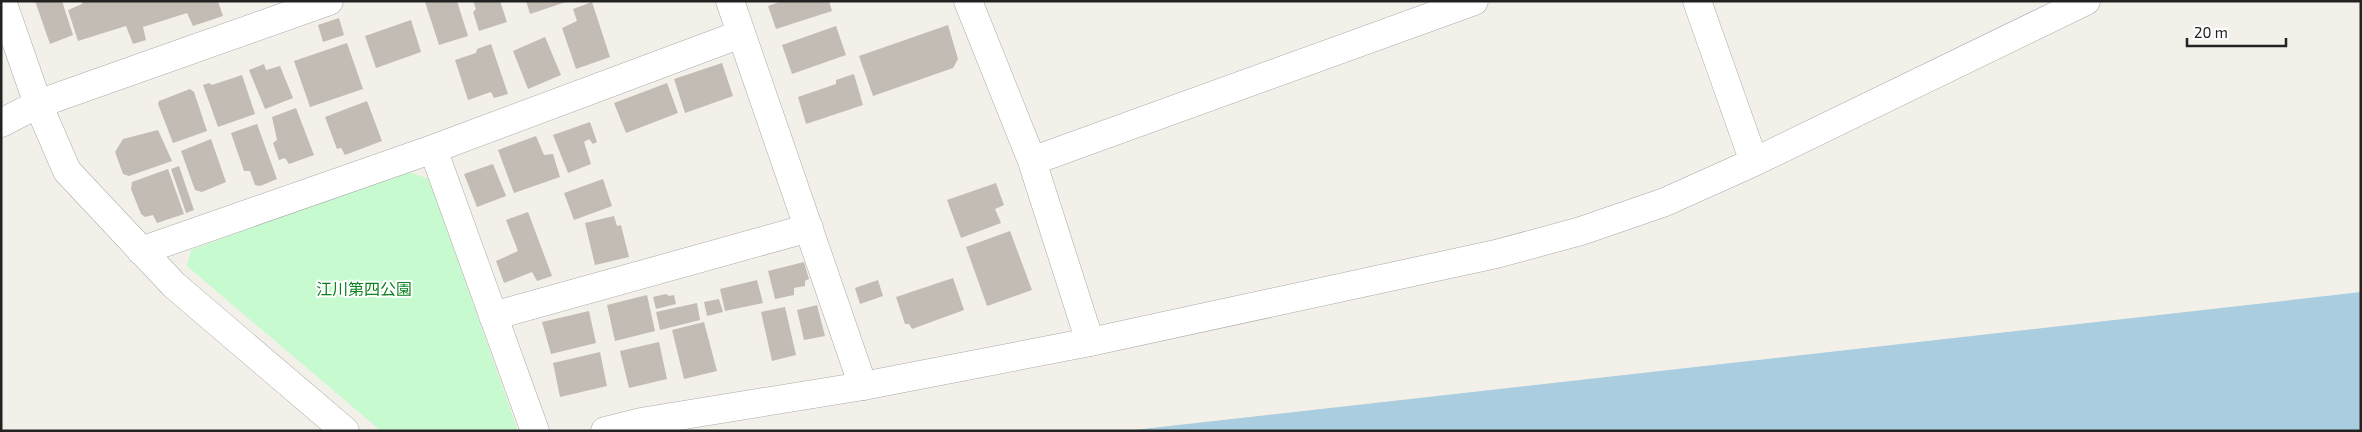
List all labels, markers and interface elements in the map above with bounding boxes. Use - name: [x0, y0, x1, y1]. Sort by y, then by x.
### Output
- scale bar: [2187, 15, 2286, 47]
- text: 20 m: [2194, 23, 2228, 41]
- park label: 江川第四公園: [316, 279, 412, 298]

